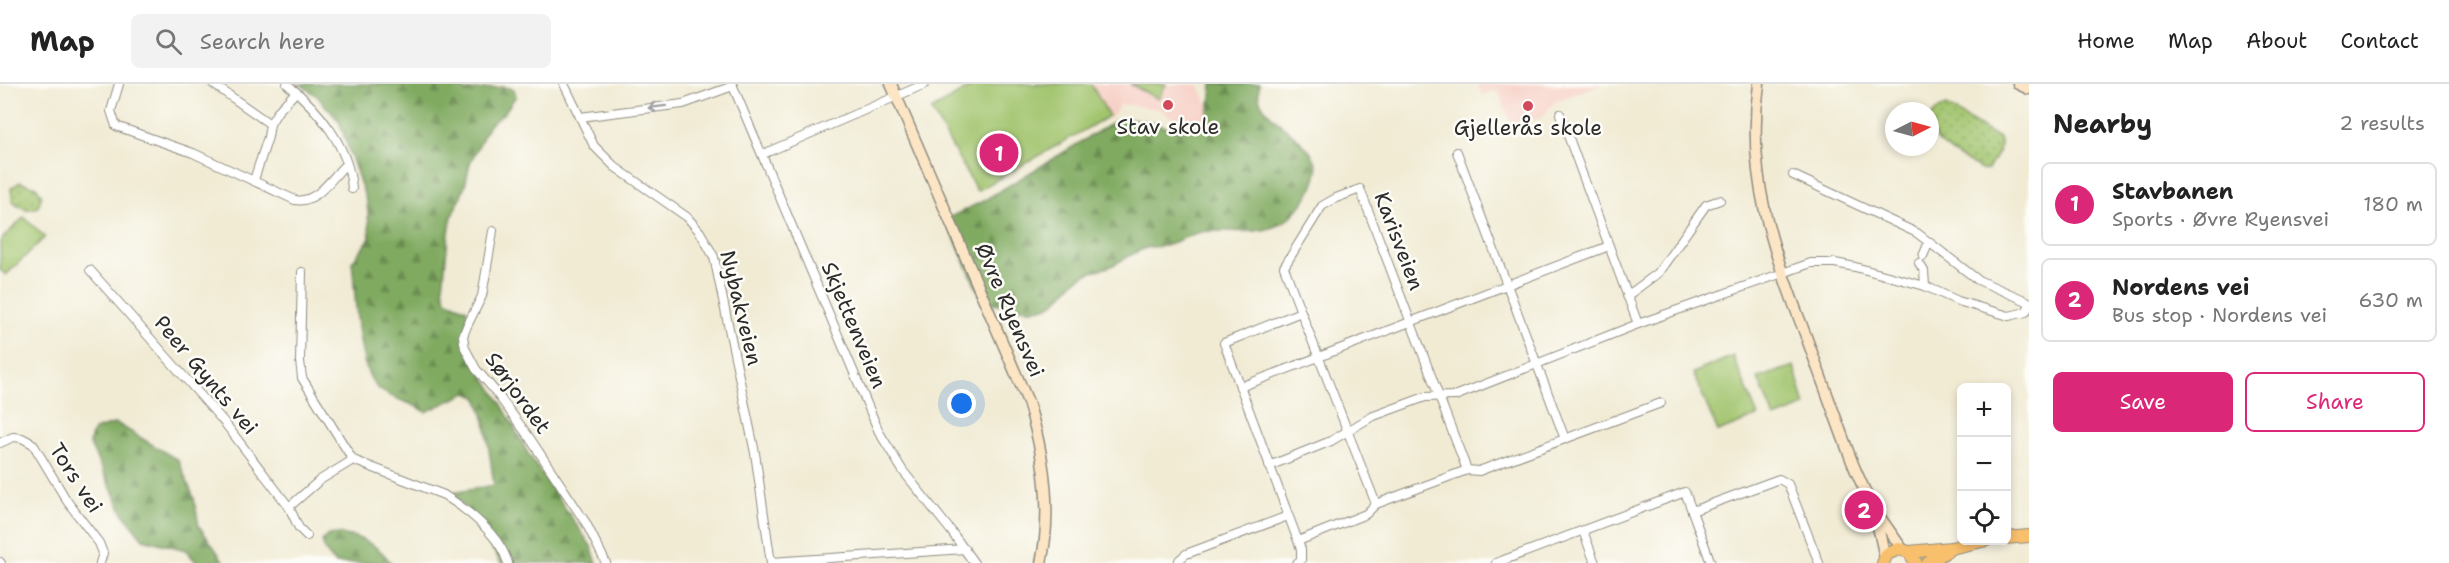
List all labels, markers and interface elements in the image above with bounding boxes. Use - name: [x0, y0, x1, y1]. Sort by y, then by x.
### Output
- search box: [131, 14, 551, 68]
- text: Map: [30, 22, 95, 60]
- icon: search: [152, 25, 185, 58]
- text: Search here: [200, 27, 325, 56]
- text: Home: [2077, 27, 2135, 55]
- text: Map: [2168, 27, 2213, 55]
- text: About: [2246, 27, 2307, 55]
- text: Contact: [2340, 27, 2419, 55]
- marker: Stav skole: [1161, 98, 1175, 112]
- marker: Gjellerås skole: [1521, 99, 1535, 113]
- one-way arrow: [648, 102, 667, 113]
- north arrow: [1885, 102, 1939, 156]
- text: Nearby: [2053, 106, 2152, 141]
- text: 2 results: [2339, 110, 2425, 136]
- place label: Stav skole: [1117, 113, 1219, 141]
- place label: Gjellerås skole: [1454, 114, 1602, 142]
- pin: 1: [980, 130, 1018, 176]
- text: Stavbanen: [2112, 177, 2233, 206]
- street label: Karisveien: [1367, 188, 1431, 294]
- text: 1: [2070, 191, 2079, 217]
- text: 180 m: [2363, 191, 2423, 217]
- text: Sports · Øvre Ryensvei: [2112, 206, 2329, 232]
- street label: Øvre Ryensvei: [969, 239, 1051, 381]
- street label: Nybakveien: [713, 247, 769, 369]
- street label: Skjettenveien: [815, 258, 893, 393]
- text: Nordens vei: [2112, 273, 2249, 302]
- text: 2: [2068, 287, 2082, 313]
- text: 630 m: [2359, 287, 2423, 313]
- text: Bus stop · Nordens vei: [2112, 302, 2327, 328]
- street label: Peer Gynts vei: [148, 310, 264, 440]
- street label: Sørjordet: [479, 346, 557, 440]
- button: Save: [2053, 372, 2233, 432]
- button: Share: [2245, 372, 2425, 432]
- map controls: [1957, 383, 2011, 545]
- button: +: [1957, 383, 2011, 437]
- your location: [947, 389, 976, 418]
- button: −: [1957, 437, 2011, 491]
- street label: Tors vei: [43, 438, 109, 518]
- pin: 2: [1844, 488, 1884, 532]
- button: locate: [1957, 491, 2011, 545]

